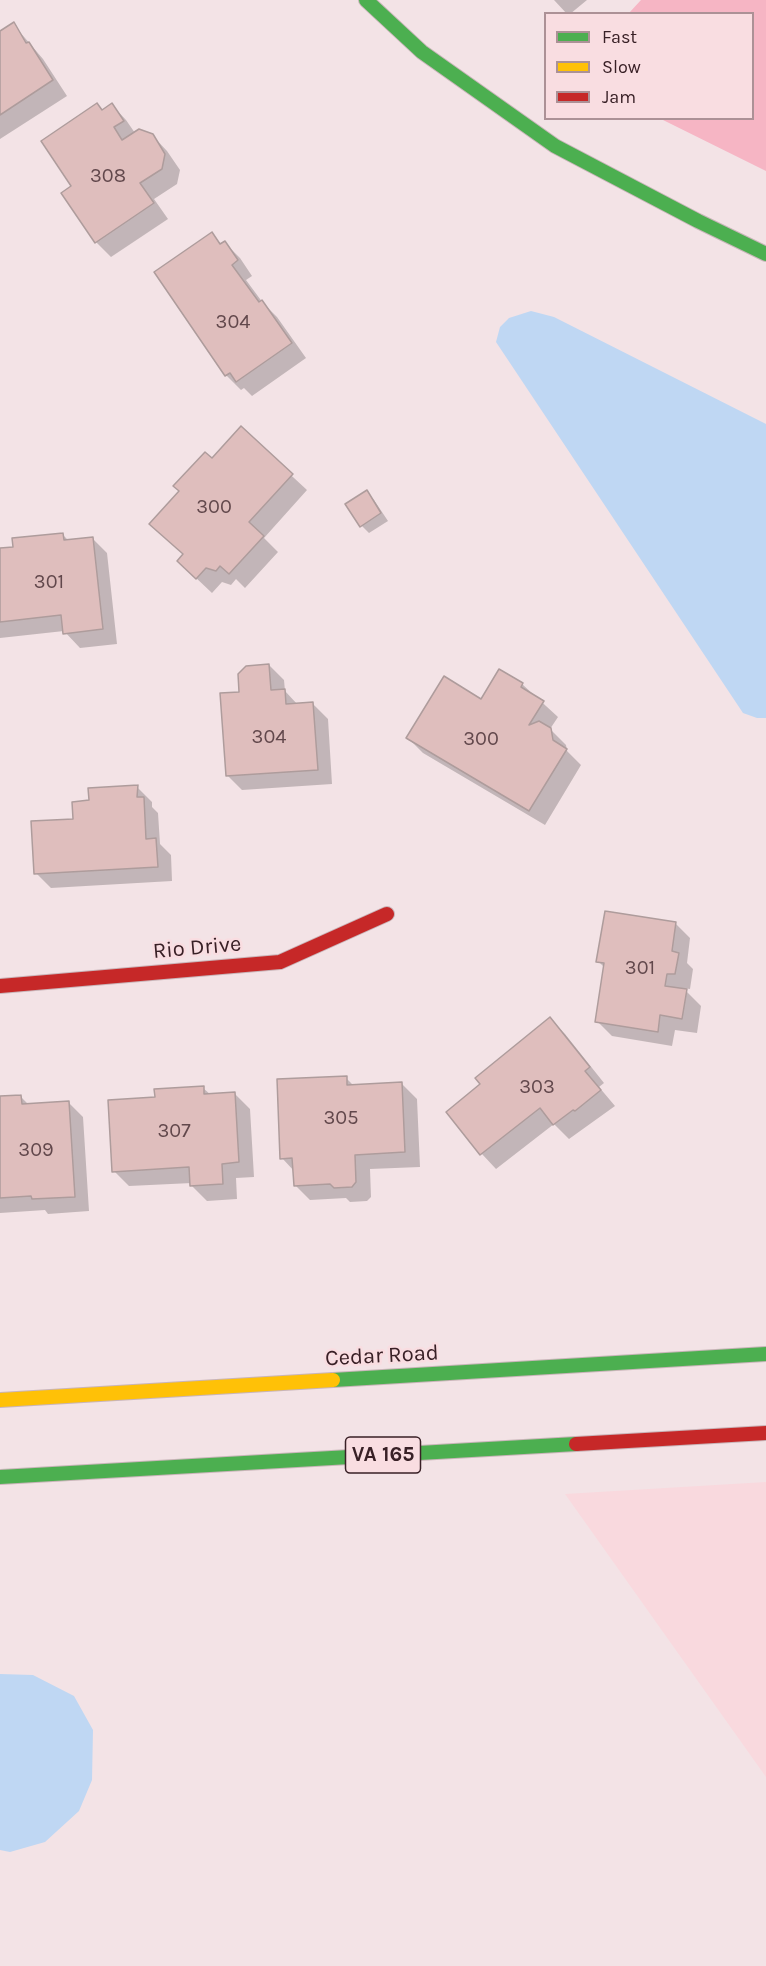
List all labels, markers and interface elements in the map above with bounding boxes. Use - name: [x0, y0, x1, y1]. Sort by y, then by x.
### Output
- legend: [544, 12, 754, 120]
- text: Fast: [602, 26, 637, 48]
- text: Slow: [602, 56, 641, 78]
- text: Jam: [602, 86, 636, 108]
- house number: 308: [90, 164, 126, 188]
- house number: 304: [216, 310, 250, 334]
- house number: 300: [196, 495, 232, 519]
- house number: 301: [34, 570, 64, 594]
- house number: 304: [252, 725, 286, 749]
- house number: 300: [463, 727, 499, 751]
- street label: Rio Drive: [152, 931, 242, 965]
- house number: 301: [625, 956, 655, 980]
- house number: 303: [519, 1075, 555, 1099]
- house number: 305: [324, 1106, 358, 1130]
- house number: 307: [157, 1119, 191, 1143]
- house number: 309: [18, 1138, 54, 1162]
- street label: Cedar Road: [325, 1340, 439, 1372]
- road number: VA 165: [346, 1437, 421, 1473]

